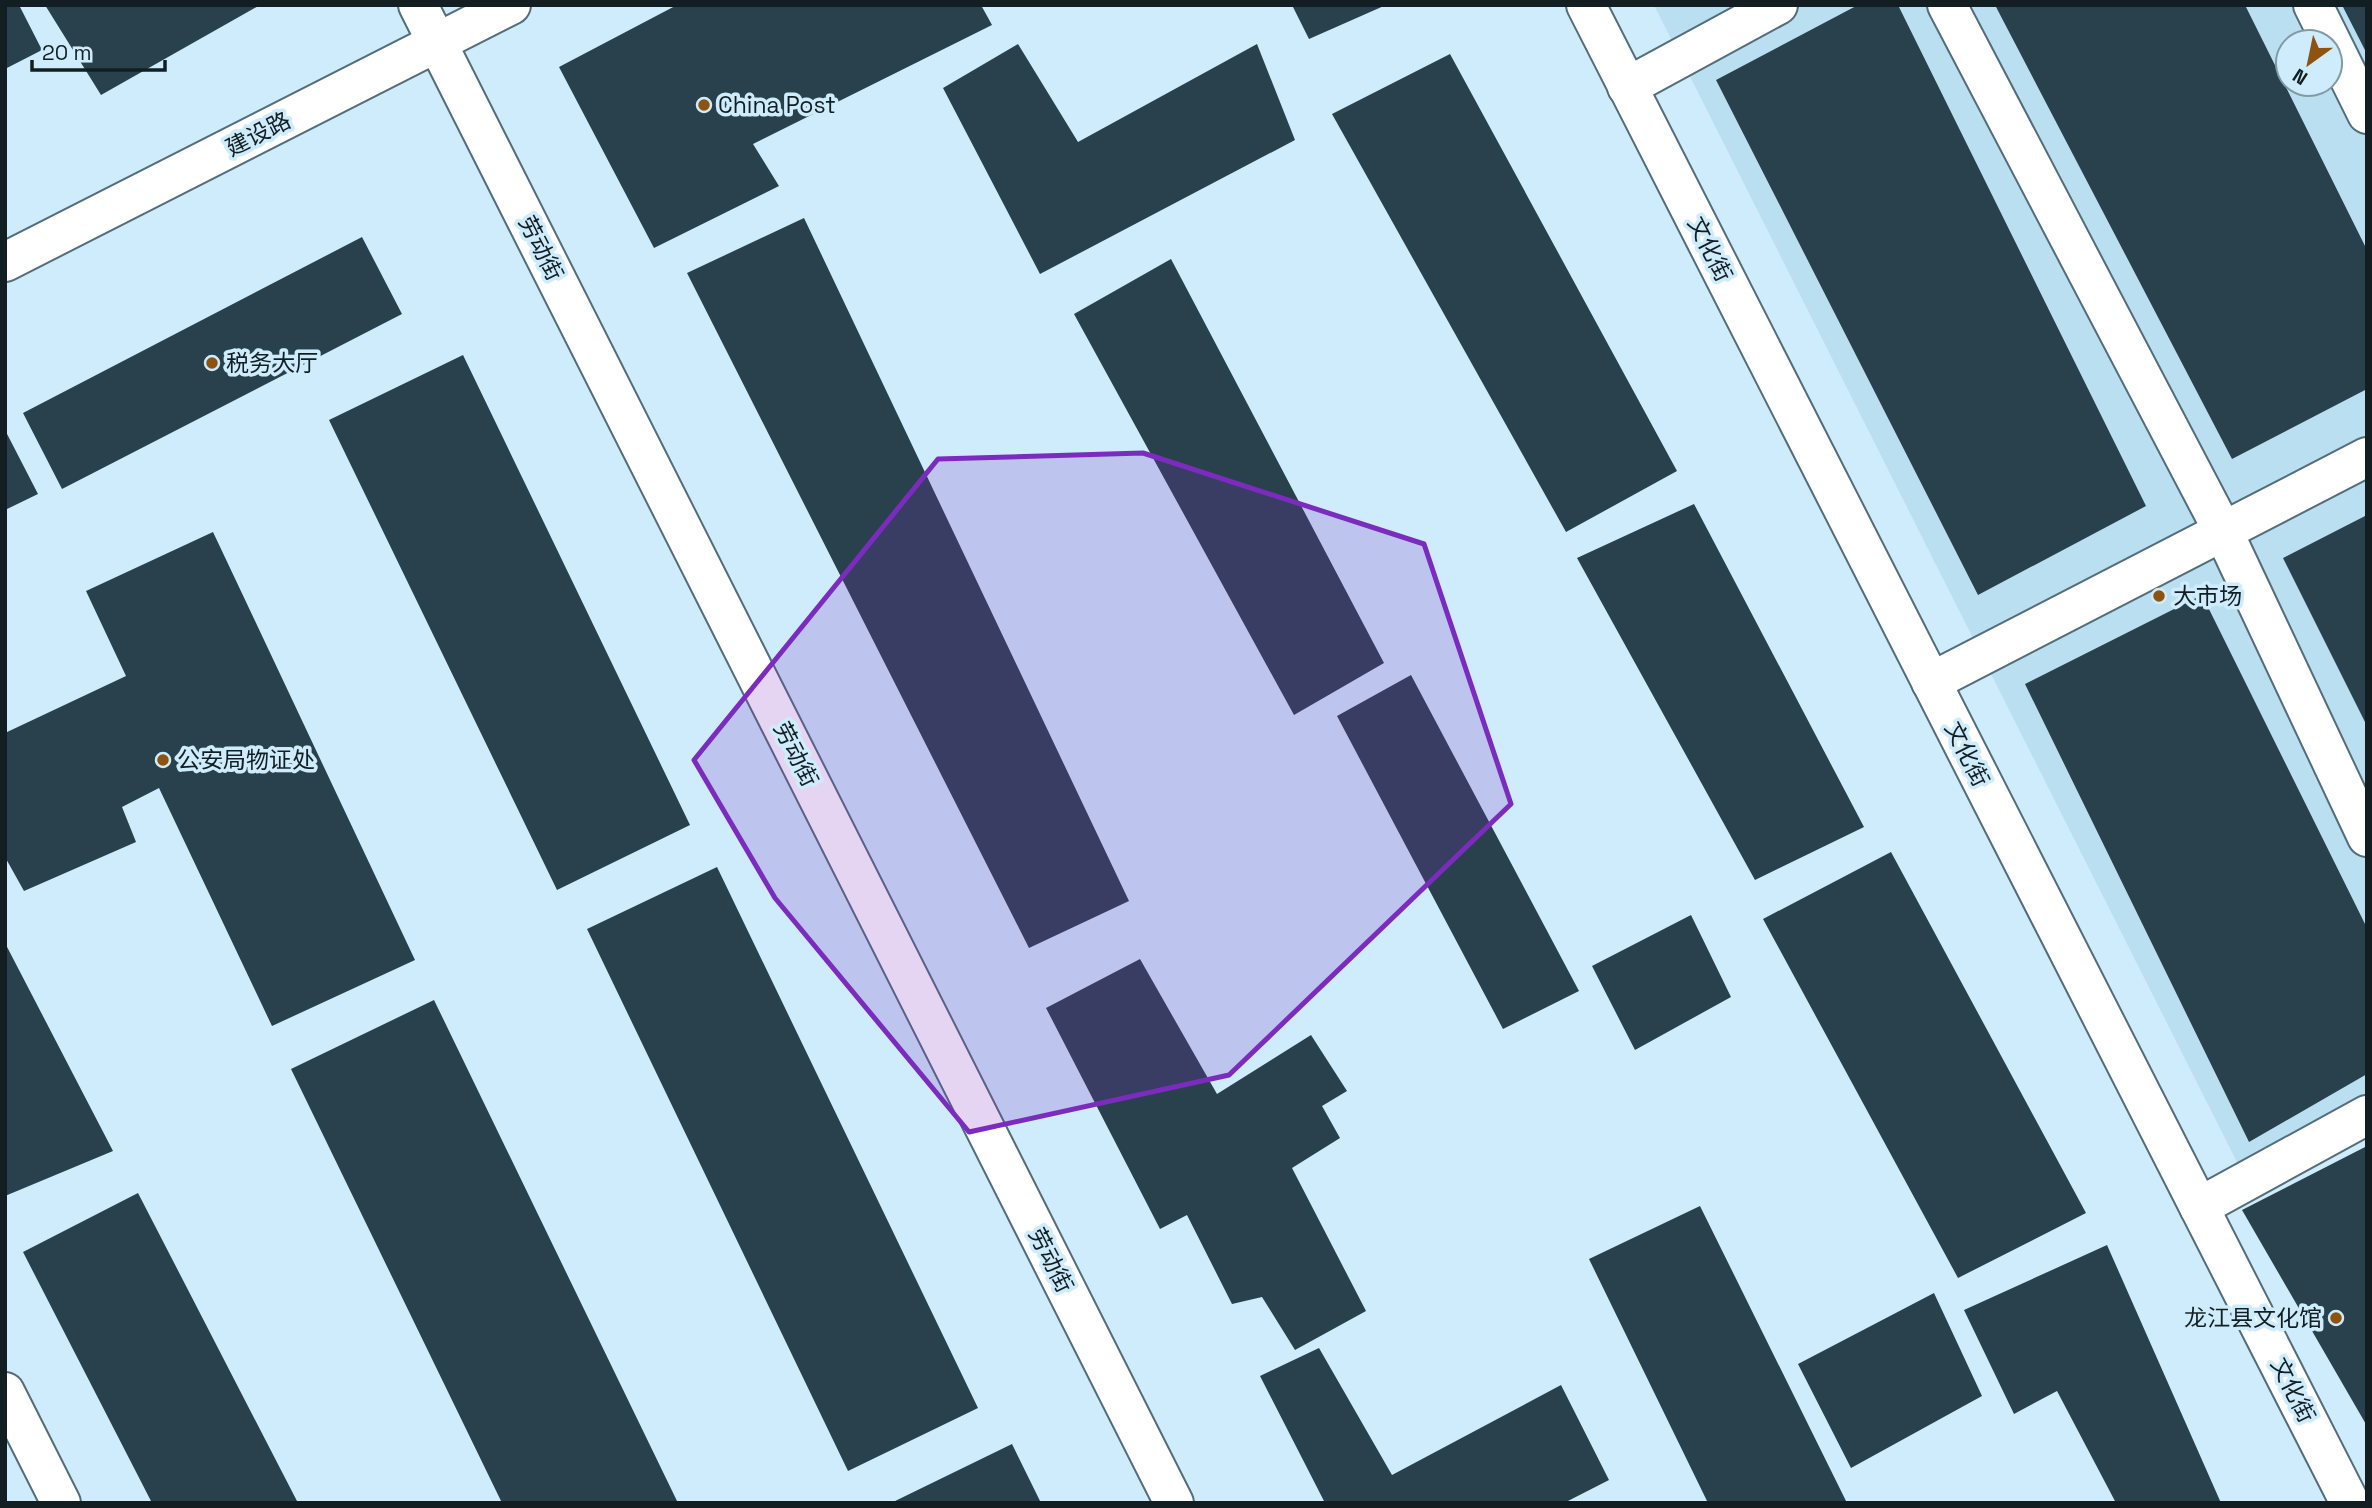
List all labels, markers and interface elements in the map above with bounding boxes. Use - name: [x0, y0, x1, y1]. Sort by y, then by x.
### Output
- scale bar: [32, 28, 164, 72]
- north arrow: [2274, 28, 2344, 98]
- text: 20 m: [42, 39, 92, 66]
- text: N: [2288, 63, 2312, 91]
- place label: China Post: [718, 90, 836, 120]
- marker: China Post: [696, 97, 712, 113]
- street label: 建设路: [220, 105, 296, 163]
- street label: 劳动街: [512, 210, 570, 286]
- street label: 文化街: [1681, 211, 1739, 287]
- place label: 税务大厅: [226, 348, 318, 378]
- marker: 税务大厅: [204, 355, 220, 371]
- place label: 大市场: [2173, 581, 2242, 611]
- marker: 大市场: [2151, 588, 2167, 604]
- street label: 劳动街: [767, 716, 825, 792]
- street label: 文化街: [1938, 716, 1996, 792]
- place label: 公安局物证处: [177, 745, 315, 775]
- marker: 公安局物证处: [155, 752, 171, 768]
- street label: 劳动街: [1022, 1222, 1080, 1298]
- place label: 龙江县文化馆: [2184, 1303, 2322, 1333]
- marker: 龙江县文化馆: [2328, 1310, 2344, 1326]
- street label: 文化街: [2264, 1352, 2322, 1428]

